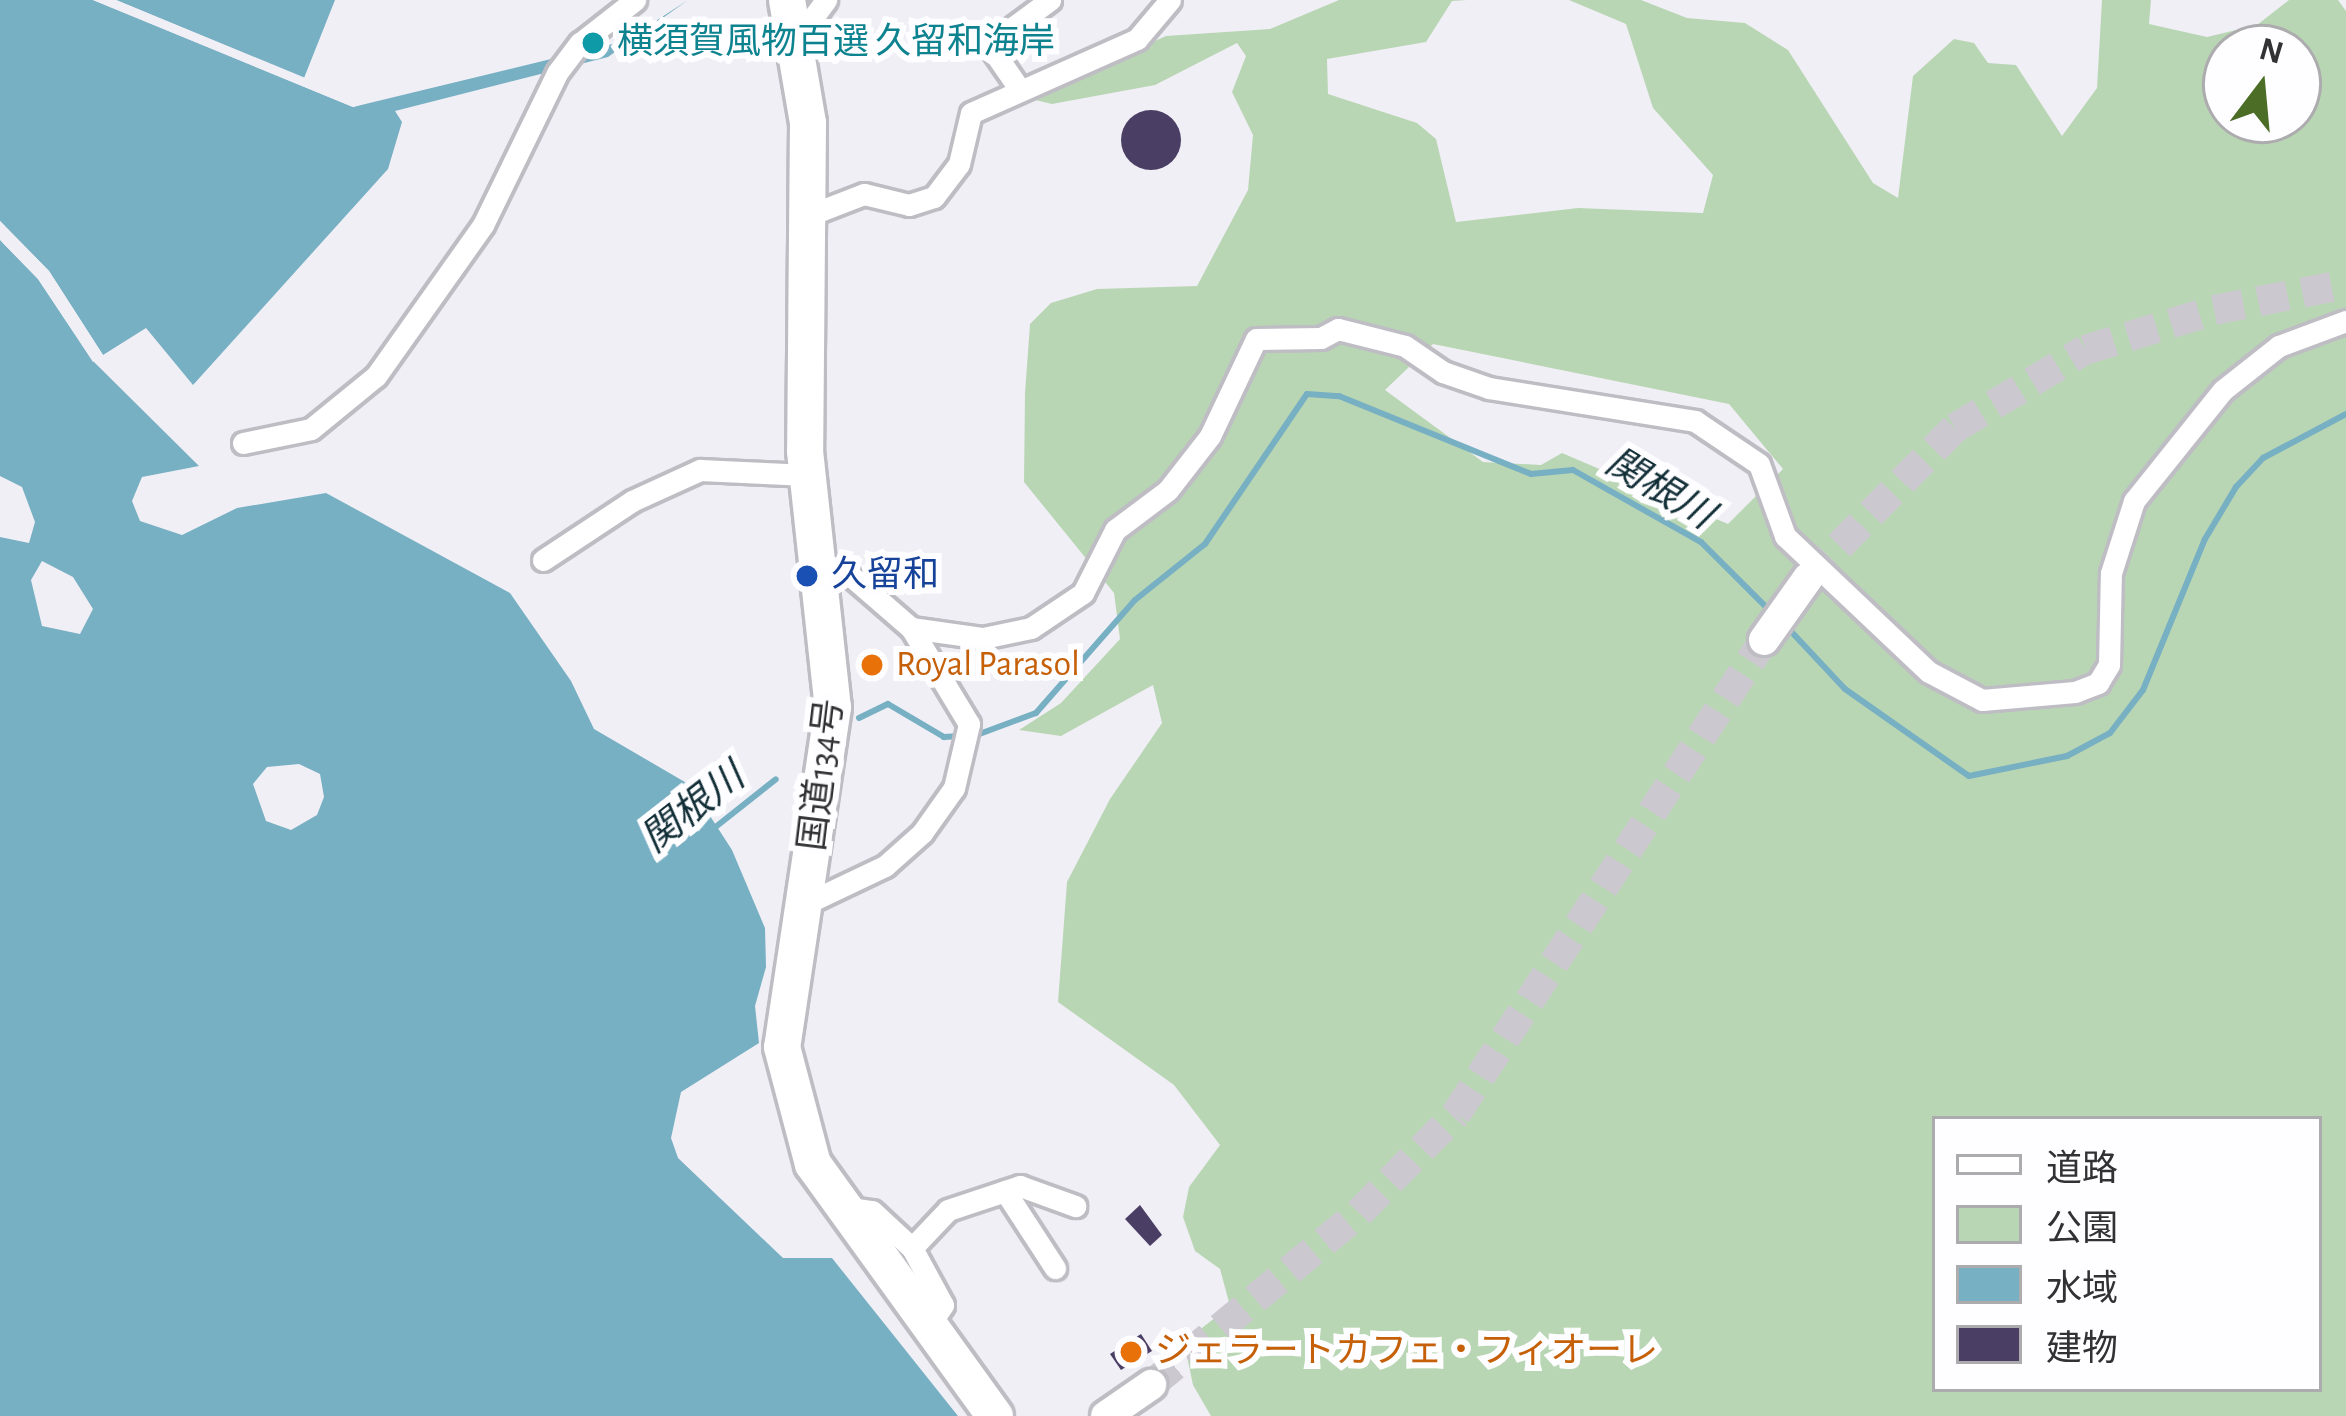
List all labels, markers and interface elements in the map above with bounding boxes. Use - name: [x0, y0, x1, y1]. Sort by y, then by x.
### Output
- place label: 横須賀風物百選 久留和海岸: [617, 21, 1055, 65]
- north arrow: [2202, 24, 2322, 144]
- marker: 横須賀風物百選 久留和海岸: [580, 30, 606, 56]
- text: N: [2256, 33, 2287, 71]
- water label: 関根川: [1597, 440, 1721, 540]
- place label: 久留和: [831, 554, 939, 598]
- marker: 久留和: [794, 563, 820, 589]
- place label: Royal Parasol: [896, 643, 1080, 687]
- marker: Royal Parasol: [859, 652, 885, 678]
- street label: 国道134号: [791, 697, 853, 853]
- water label: 関根川: [633, 755, 755, 863]
- legend: [1932, 1116, 2322, 1392]
- text: 道路: [2046, 1151, 2118, 1187]
- text: 公園: [2046, 1211, 2118, 1247]
- text: 水域: [2046, 1271, 2118, 1307]
- place label: ジェラートカフェ・フィオーレ: [1155, 1330, 1659, 1374]
- text: 建物: [2046, 1331, 2118, 1367]
- marker: ジェラートカフェ・フィオーレ: [1118, 1339, 1144, 1365]

